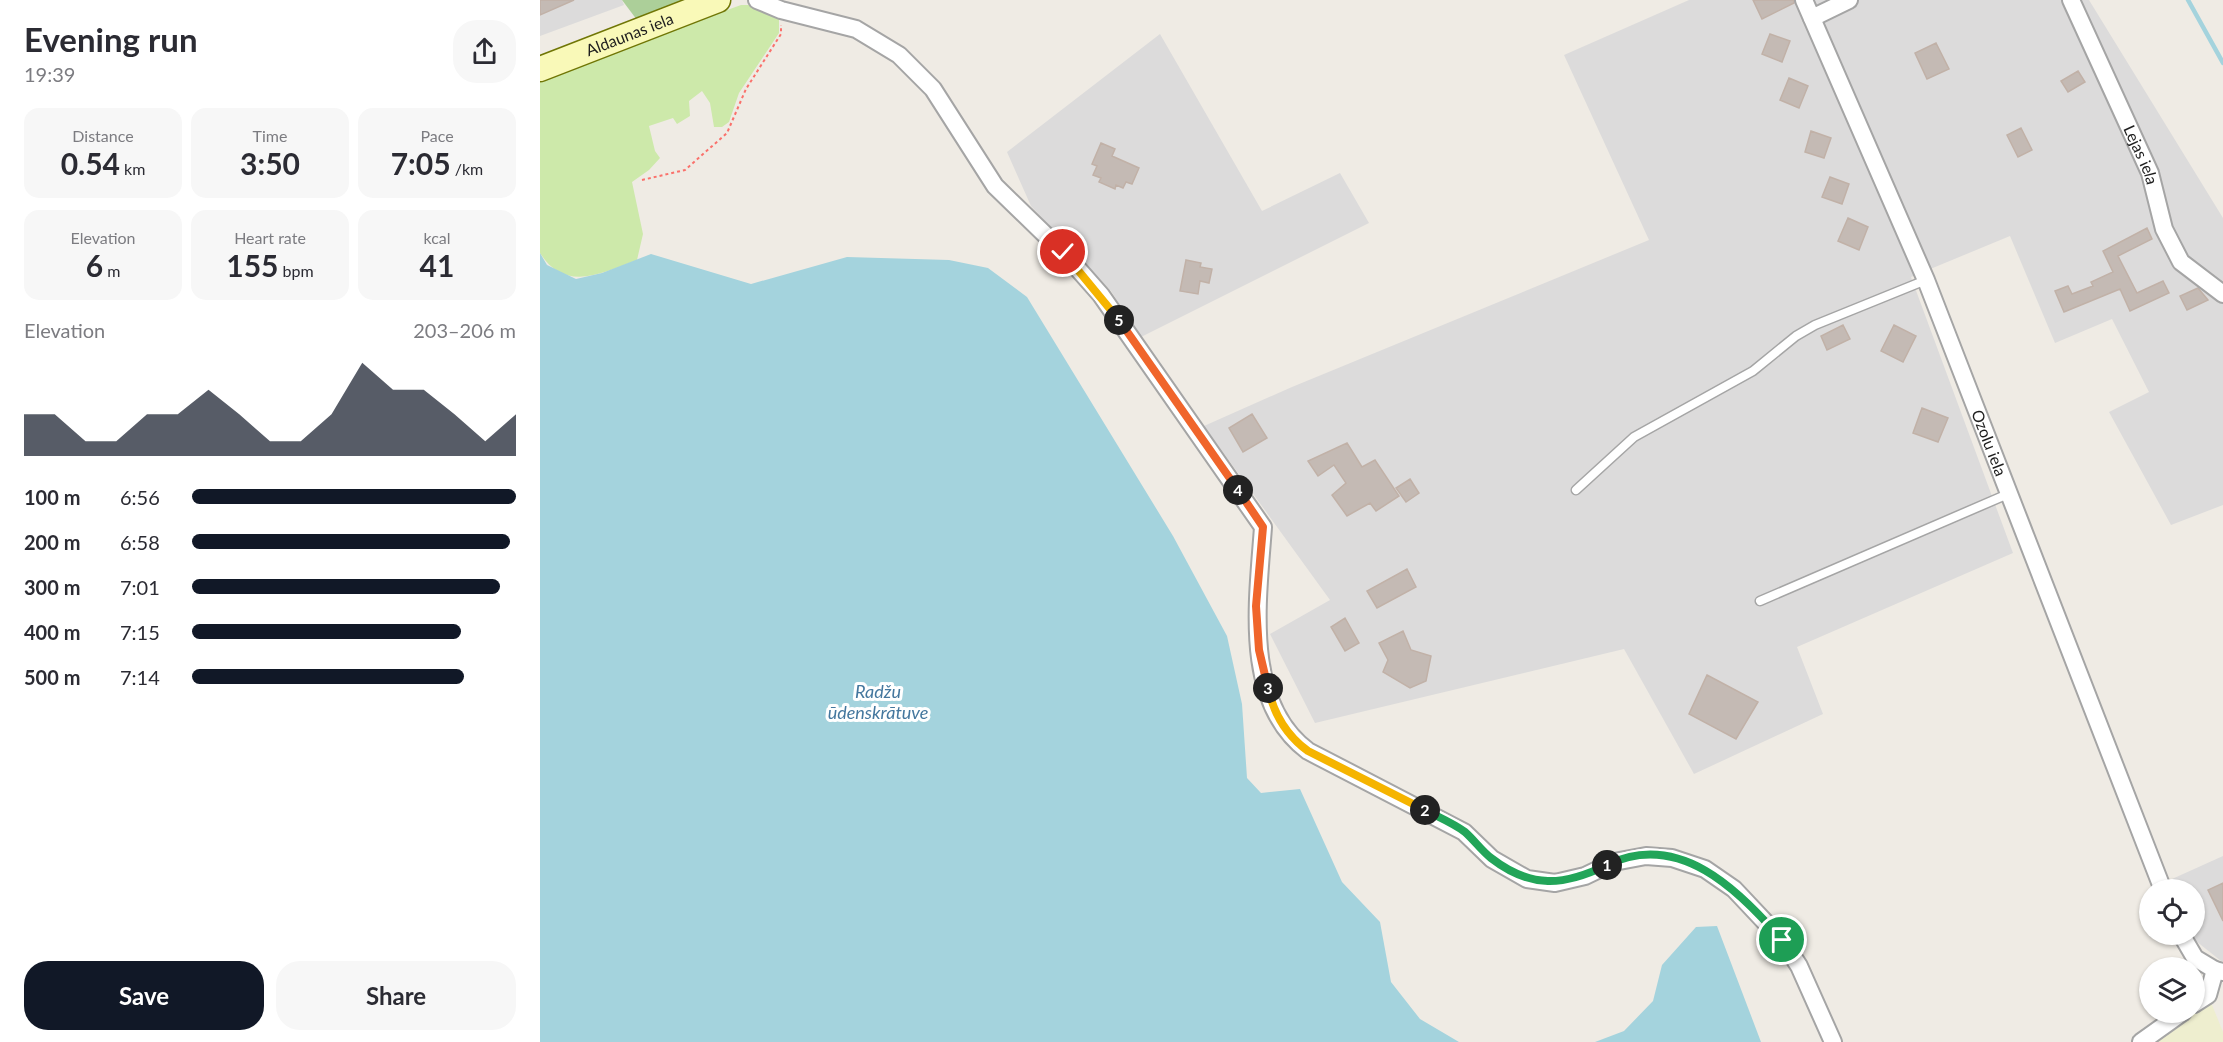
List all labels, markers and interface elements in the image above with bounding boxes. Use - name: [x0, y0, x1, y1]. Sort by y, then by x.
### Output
- street label: Aldaunas iela: [583, 8, 676, 59]
- text: Evening run: [24, 19, 198, 59]
- button: share: [453, 20, 516, 83]
- text: 19:39: [24, 62, 75, 86]
- street label: Lejas iela: [2120, 122, 2162, 186]
- text: Distance: [72, 126, 134, 145]
- text: Time: [253, 126, 287, 145]
- text: Pace: [420, 126, 454, 145]
- text: 0.54: [61, 145, 120, 181]
- text: 3:50: [240, 145, 300, 181]
- text: 7:05: [391, 145, 451, 181]
- text: km: [120, 159, 145, 178]
- text: /km: [451, 159, 483, 178]
- pin: [1037, 226, 1088, 277]
- text: Elevation: [71, 228, 136, 247]
- text: Heart rate: [234, 228, 306, 247]
- text: kcal: [423, 228, 451, 247]
- icon: check: [1046, 235, 1079, 268]
- text: 6: [86, 247, 103, 283]
- text: 155: [226, 247, 279, 283]
- text: 41: [420, 247, 454, 283]
- text: m: [103, 261, 120, 280]
- text: bpm: [279, 261, 314, 280]
- pin: 5: [1104, 305, 1134, 335]
- text: 5: [1114, 310, 1124, 329]
- text: Elevation: [24, 318, 105, 342]
- text: 203–206 m: [413, 318, 516, 342]
- street label: Ozolu iela: [1968, 407, 2011, 478]
- pin: 4: [1223, 475, 1253, 505]
- text: 4: [1233, 480, 1243, 499]
- text: 100 m: [24, 485, 80, 509]
- text: 6:56: [120, 485, 160, 509]
- text: 200 m: [24, 530, 80, 554]
- text: 6:58: [120, 530, 160, 554]
- text: 300 m: [24, 575, 80, 599]
- text: 7:01: [120, 575, 160, 599]
- text: 400 m: [24, 620, 80, 644]
- text: 7:15: [120, 620, 160, 644]
- text: 500 m: [24, 665, 80, 689]
- text: 7:14: [120, 665, 160, 689]
- pin: 3: [1253, 673, 1283, 703]
- text: 3: [1263, 678, 1273, 697]
- water label: Radžu ūdenskrātuve: [828, 680, 928, 723]
- pin: 2: [1410, 795, 1440, 825]
- text: 2: [1420, 800, 1430, 819]
- pin: 1: [1592, 850, 1622, 880]
- text: 1: [1602, 855, 1612, 874]
- map controls: [2139, 879, 2205, 1023]
- button: locate: [2139, 879, 2205, 945]
- pin: [1756, 914, 1807, 965]
- icon: arrive: [1765, 923, 1798, 956]
- button: layers: [2139, 957, 2205, 1023]
- button: Save: [24, 961, 264, 1030]
- button: Share: [276, 961, 516, 1030]

